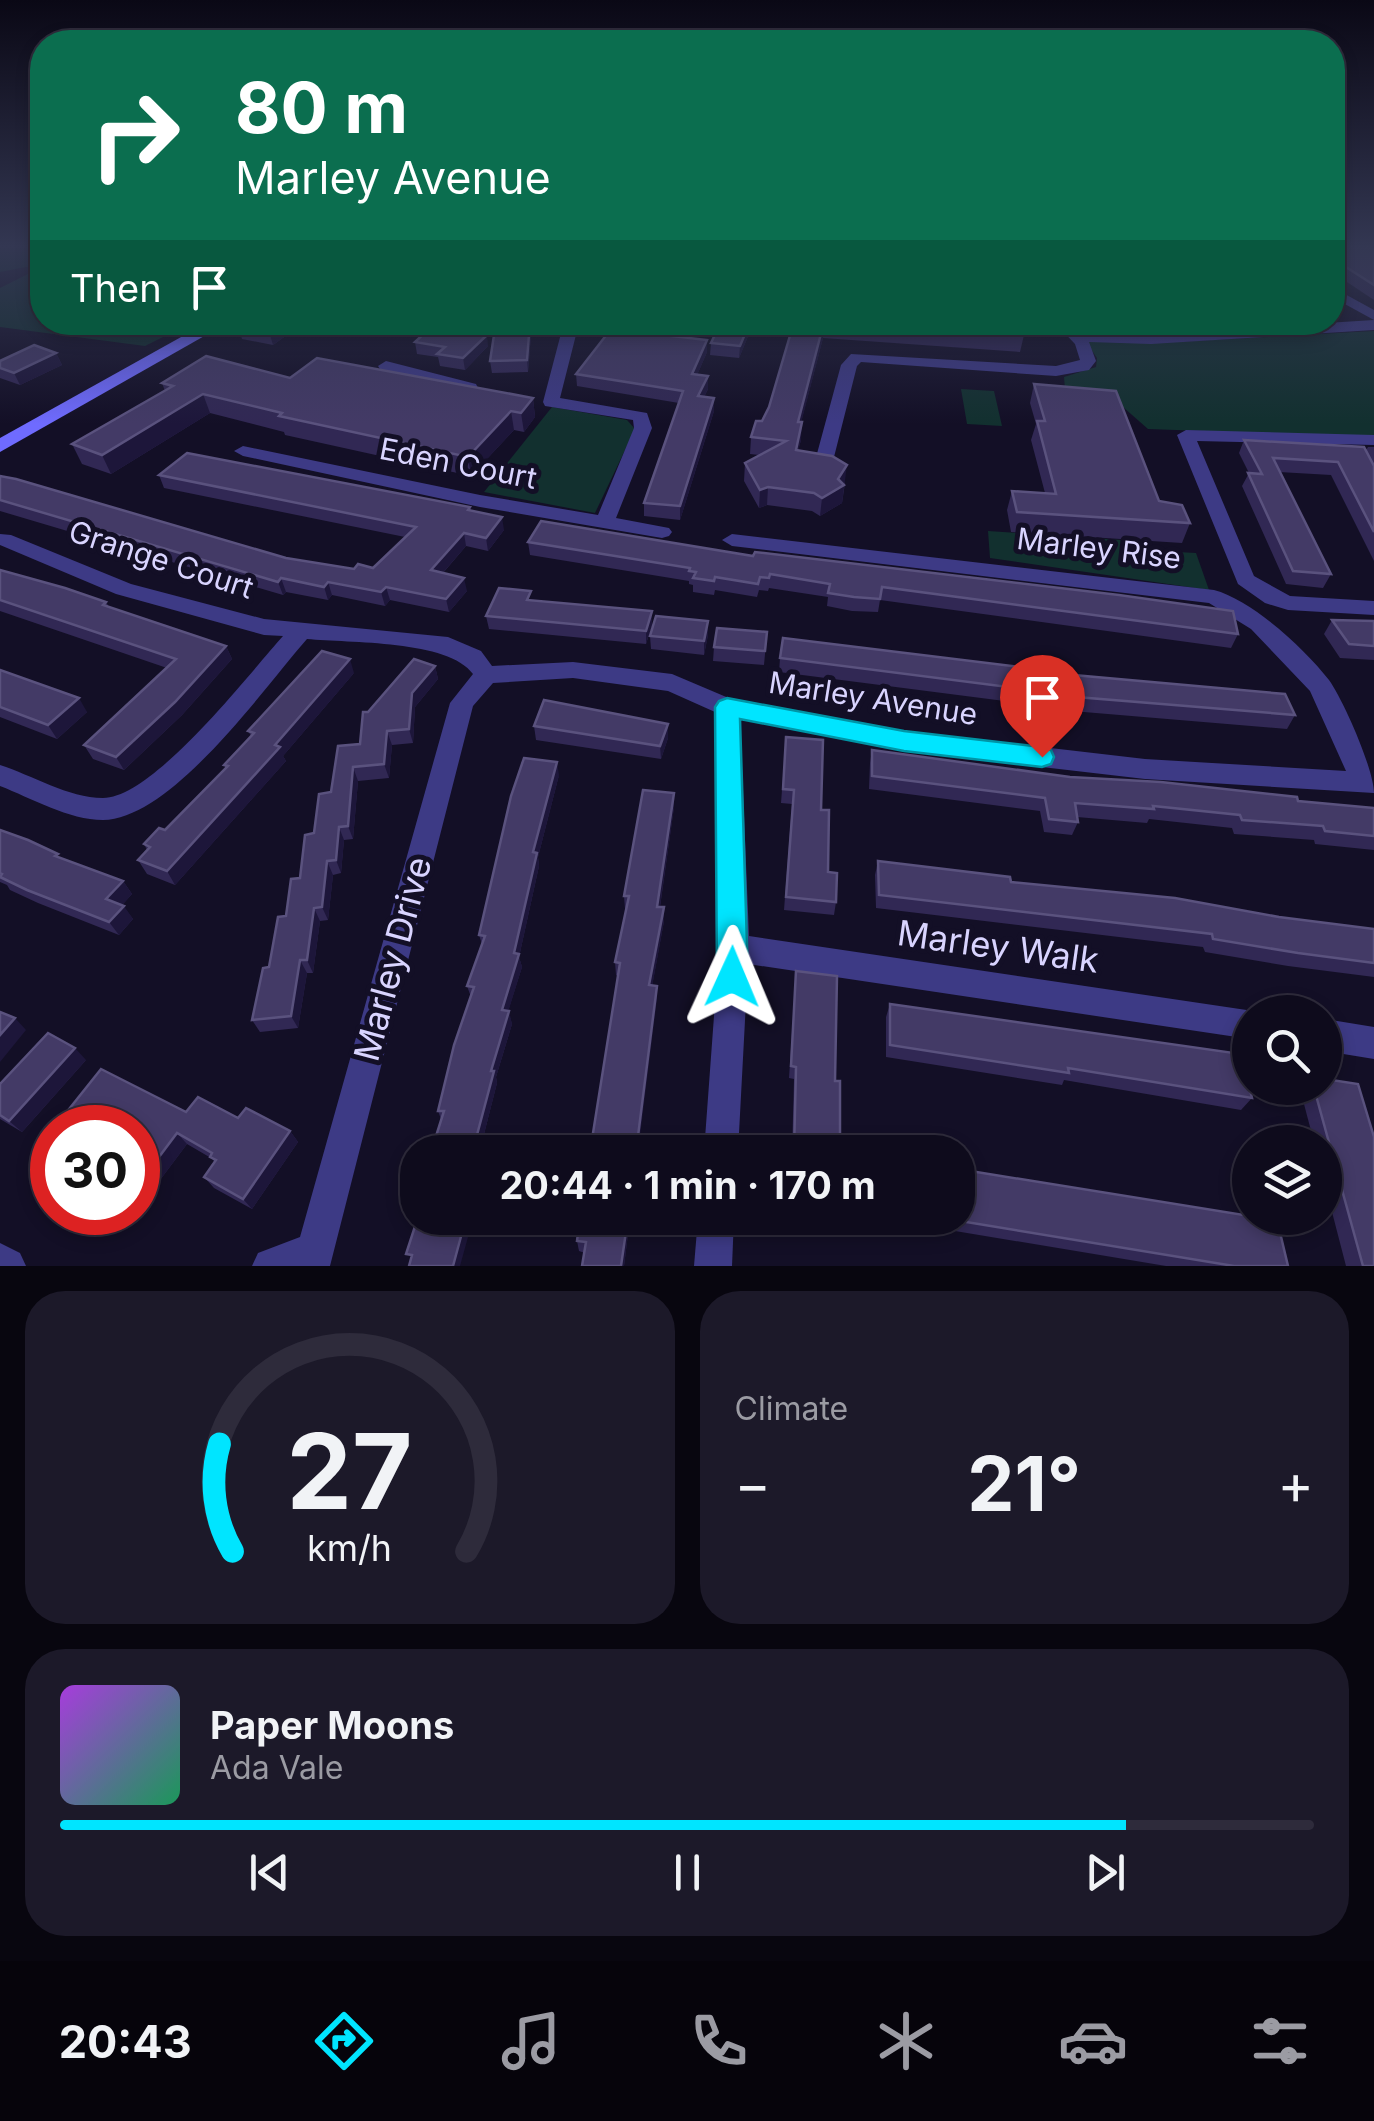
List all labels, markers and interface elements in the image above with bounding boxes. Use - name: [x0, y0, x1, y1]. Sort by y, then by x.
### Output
- text: 80 m: [235, 65, 408, 150]
- icon: right: [70, 70, 200, 200]
- text: Marley Avenue: [235, 150, 551, 205]
- icon: arrive: [182, 260, 237, 315]
- text: Then: [70, 265, 162, 311]
- street label: Eden Court: [377, 430, 540, 496]
- street label: Grange Court: [65, 512, 258, 606]
- street label: Marley Rise: [1015, 520, 1183, 576]
- pin: [1000, 655, 1085, 758]
- street label: Marley Avenue: [766, 664, 980, 732]
- icon: arrive: [1015, 670, 1070, 725]
- street label: Marley Drive: [345, 852, 439, 1065]
- street label: Marley Walk: [895, 911, 1101, 981]
- position arrow: [680, 925, 784, 1029]
- map controls: [1232, 995, 1342, 1235]
- button: search: [1232, 995, 1342, 1105]
- speed limit sign: 30: [30, 1105, 160, 1235]
- button: layers: [1232, 1125, 1342, 1235]
- text: 20:44 · 1 min · 170 m: [499, 1162, 876, 1208]
- text: Climate: [735, 1389, 848, 1428]
- text: 27: [287, 1408, 413, 1534]
- text: 21°: [967, 1438, 1081, 1529]
- text: −: [735, 1451, 771, 1517]
- text: +: [1278, 1451, 1314, 1517]
- text: km/h: [307, 1526, 392, 1570]
- text: Paper Moons: [210, 1702, 454, 1748]
- text: Ada Vale: [210, 1748, 343, 1787]
- icon: previous: [242, 1845, 297, 1900]
- icon: pause: [660, 1845, 715, 1900]
- icon: next: [1078, 1845, 1133, 1900]
- icon: directions: [309, 2006, 379, 2076]
- icon: music: [496, 2006, 566, 2076]
- icon: phone: [684, 2006, 754, 2076]
- icon: climate: [871, 2006, 941, 2076]
- icon: car: [1058, 2006, 1128, 2076]
- icon: filters: [1245, 2006, 1315, 2076]
- text: 20:43: [59, 2014, 192, 2069]

